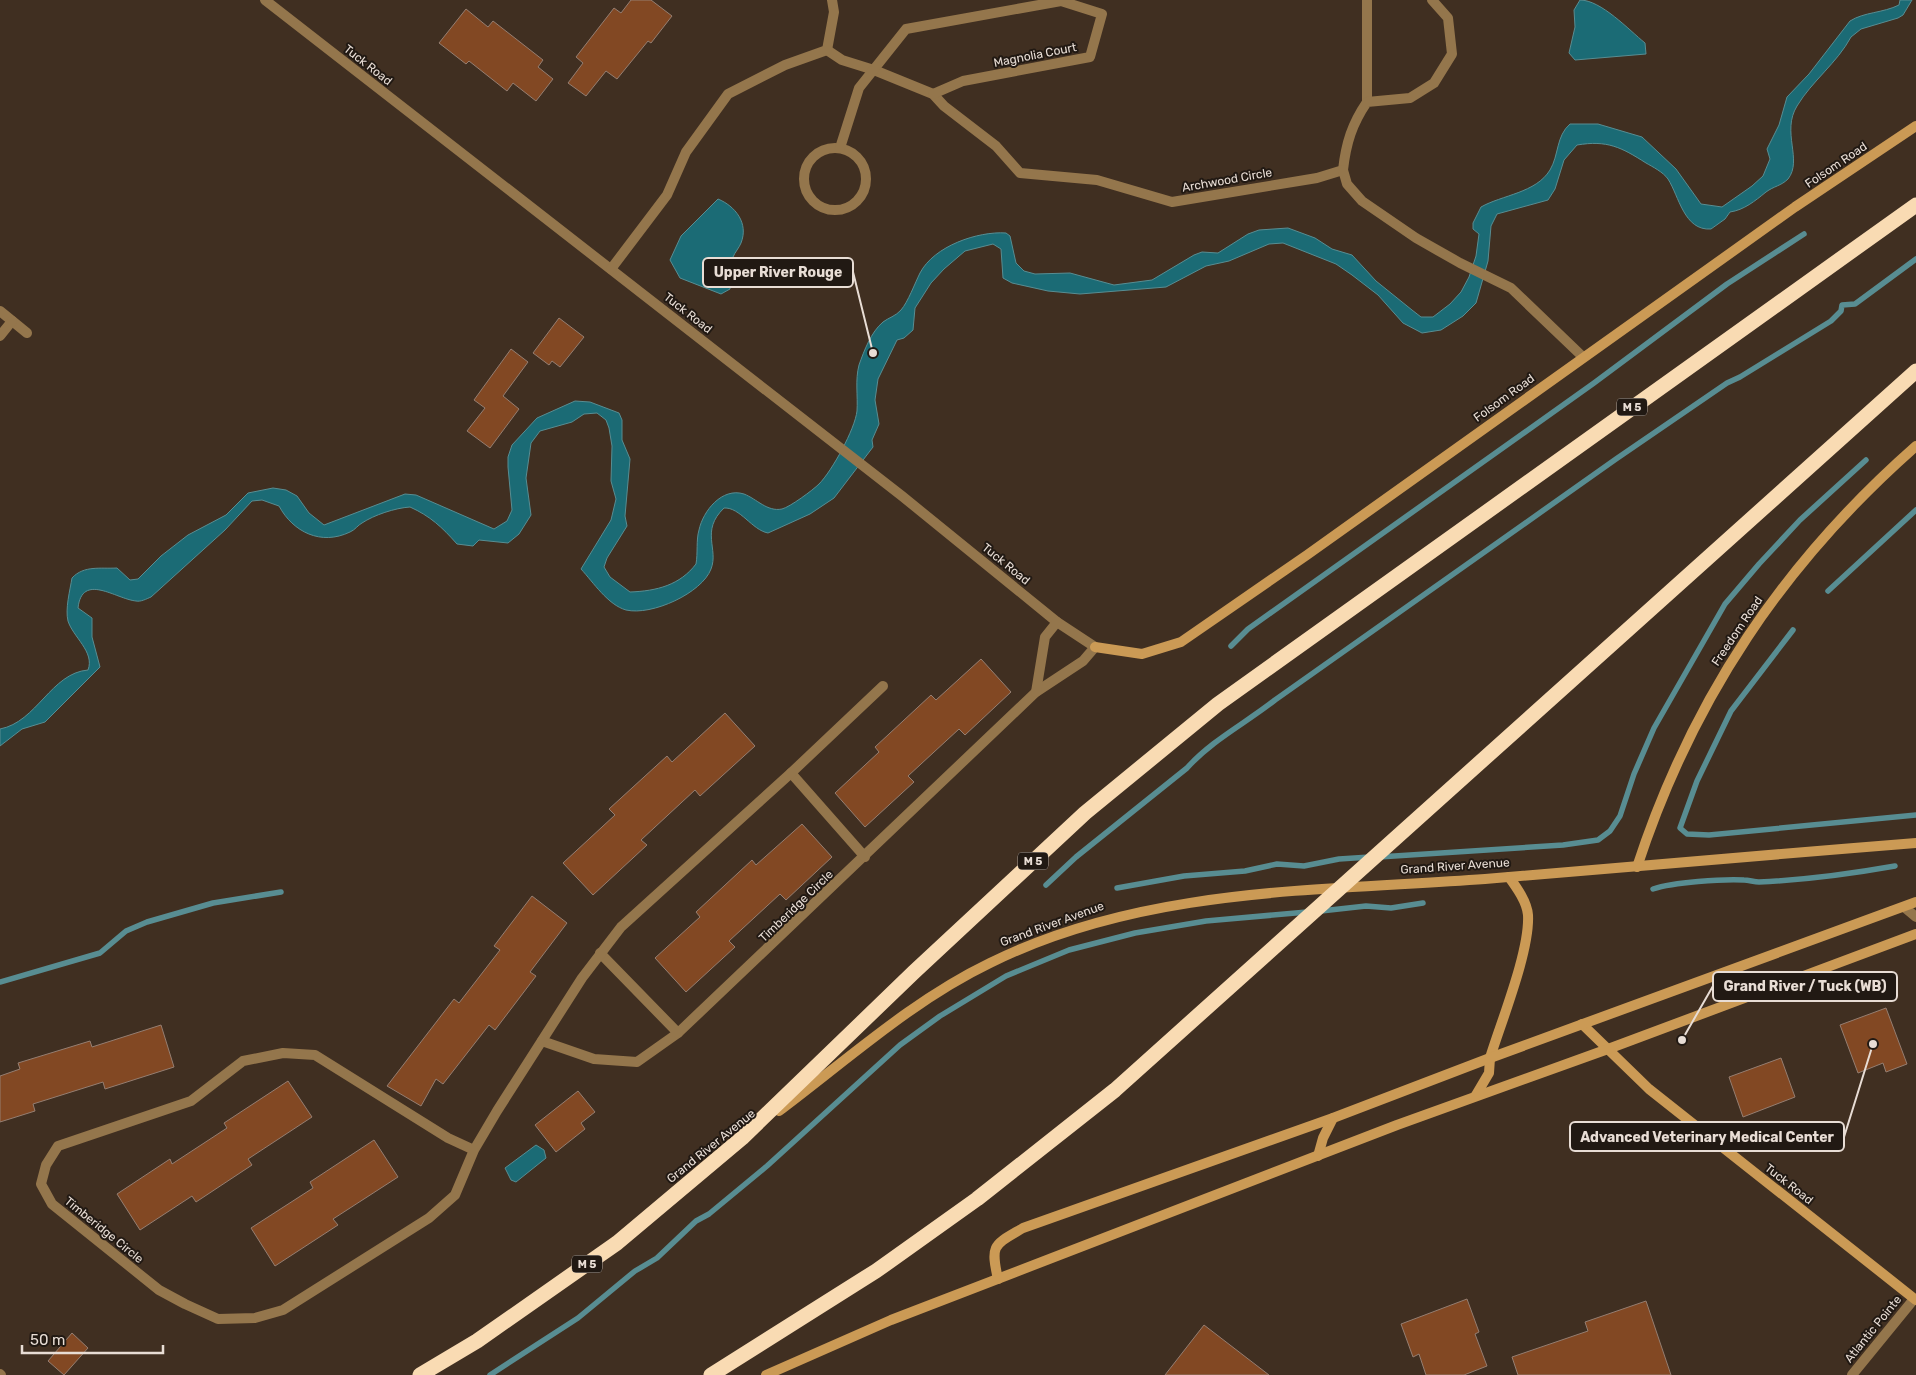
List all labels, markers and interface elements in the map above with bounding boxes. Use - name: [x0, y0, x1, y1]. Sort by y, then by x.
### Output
- street label: Magnolia Court: [992, 40, 1078, 70]
- street label: Tuck Road: [341, 42, 395, 88]
- street label: Folsom Road: [1802, 139, 1870, 191]
- street label: Archwood Circle: [1181, 165, 1273, 195]
- callout: Upper River Rouge: [703, 258, 853, 287]
- text: Upper River Rouge: [714, 264, 842, 281]
- street label: Tuck Road: [661, 290, 715, 336]
- street label: Folsom Road: [1471, 371, 1537, 425]
- road number: M 5: [1617, 398, 1647, 416]
- street label: Tuck Road: [979, 541, 1033, 587]
- street label: Freedom Road: [1709, 594, 1765, 668]
- road number: M 5: [1018, 852, 1048, 869]
- street label: Grand River Avenue: [1400, 855, 1510, 877]
- street label: Timberidge Circle: [756, 867, 836, 945]
- street label: Grand River Avenue: [998, 899, 1106, 949]
- callout: Grand River / Tuck (WB): [1713, 972, 1897, 1001]
- text: Grand River / Tuck (WB): [1723, 978, 1887, 995]
- street label: Grand River Avenue: [664, 1106, 758, 1186]
- callout: Advanced Veterinary Medical Center: [1570, 1122, 1844, 1151]
- text: Advanced Veterinary Medical Center: [1580, 1129, 1834, 1146]
- street label: Tuck Road: [1762, 1161, 1816, 1207]
- street label: Timberidge Circle: [62, 1194, 146, 1266]
- road number: M 5: [572, 1256, 602, 1272]
- street label: Atlantic Pointe: [1842, 1292, 1905, 1365]
- scale bar: [22, 1322, 164, 1354]
- text: 50 m: [30, 1331, 65, 1349]

